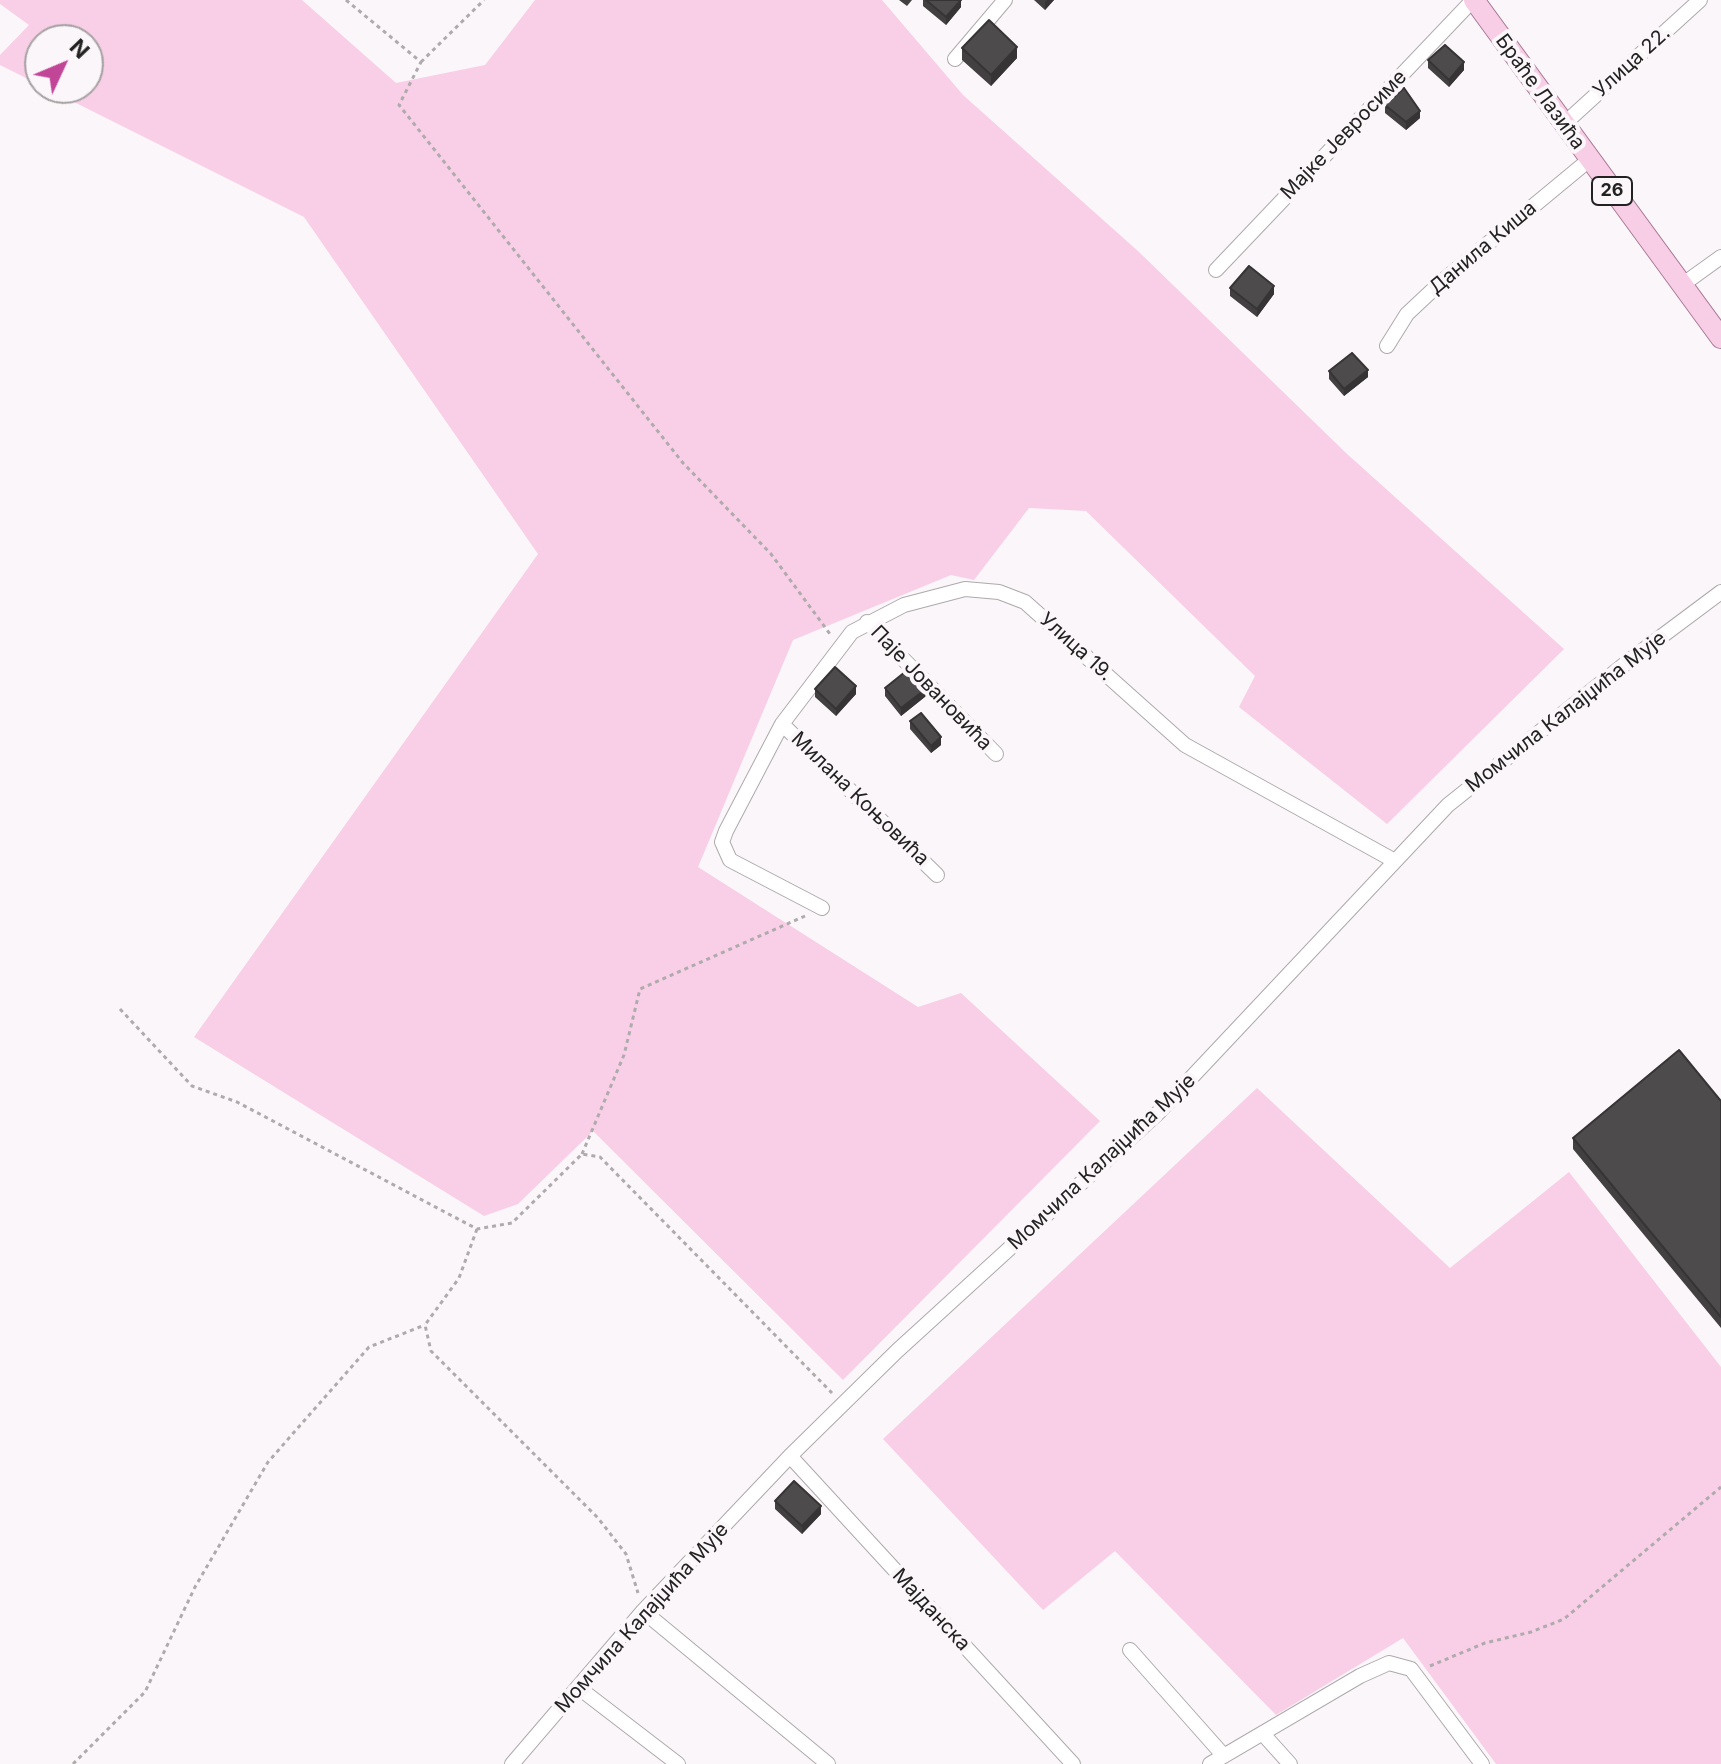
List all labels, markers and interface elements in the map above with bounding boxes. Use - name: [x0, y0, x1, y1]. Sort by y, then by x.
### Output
- street label: Улица 22.: [1589, 21, 1675, 103]
- north arrow: [24, 24, 104, 104]
- street label: Браће Лазића: [1490, 30, 1590, 154]
- text: N: [65, 34, 95, 64]
- street label: Мајке Јевросиме: [1276, 65, 1412, 205]
- road number: 26: [1592, 177, 1632, 205]
- street label: Данила Киша: [1425, 196, 1541, 300]
- street label: Улица 19.: [1034, 608, 1118, 686]
- street label: Паје Јовановића: [865, 621, 997, 755]
- street label: Момчила Калајџића Мује: [1461, 626, 1671, 798]
- street label: Милана Коњовића: [786, 727, 934, 871]
- street label: Момчила Калајџића Мује: [1003, 1069, 1201, 1255]
- street label: Момчила Калајџића Мује: [550, 1518, 734, 1718]
- street label: Мајданска: [887, 1564, 975, 1656]

